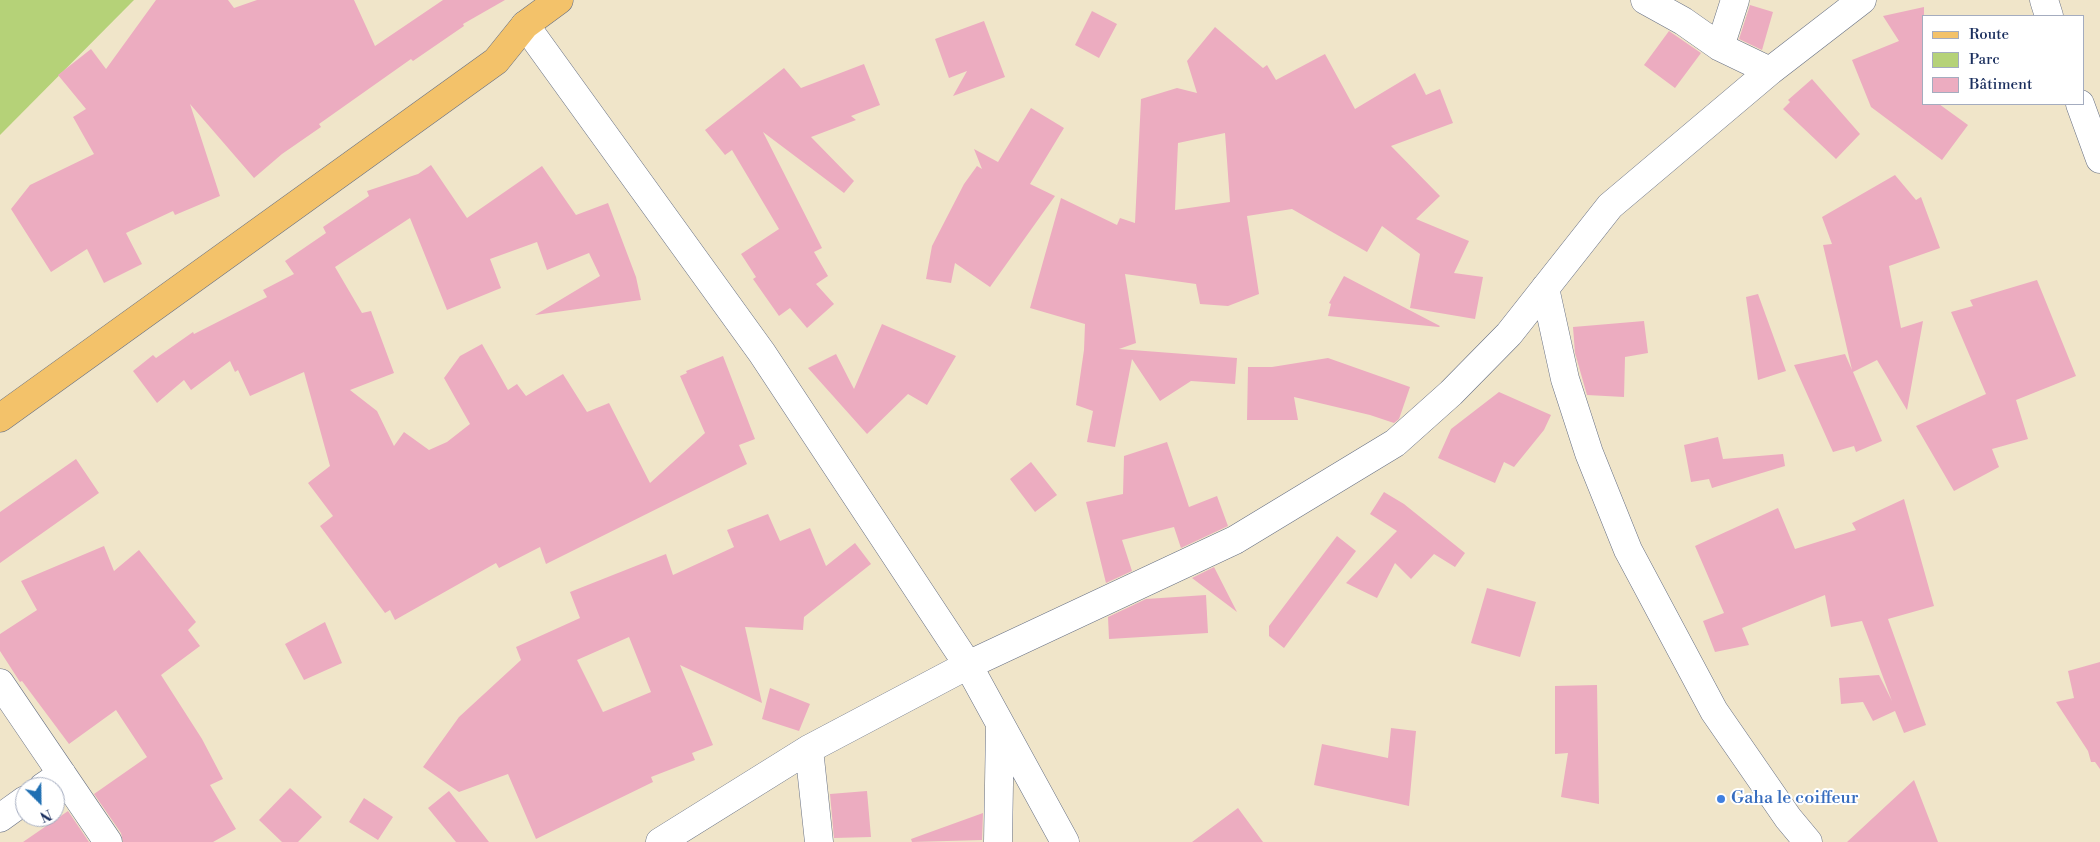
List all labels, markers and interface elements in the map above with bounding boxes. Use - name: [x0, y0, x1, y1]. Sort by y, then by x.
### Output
- legend: [1922, 15, 2085, 105]
- text: Route: [1969, 25, 2009, 44]
- text: Parc: [1969, 50, 2000, 69]
- text: Bâtiment: [1969, 75, 2032, 94]
- north arrow: [15, 777, 65, 827]
- place label: Gaha le coiffeur: [1731, 788, 1859, 810]
- marker: Gaha le coiffeur: [1715, 793, 1727, 805]
- text: N: [37, 804, 54, 825]

